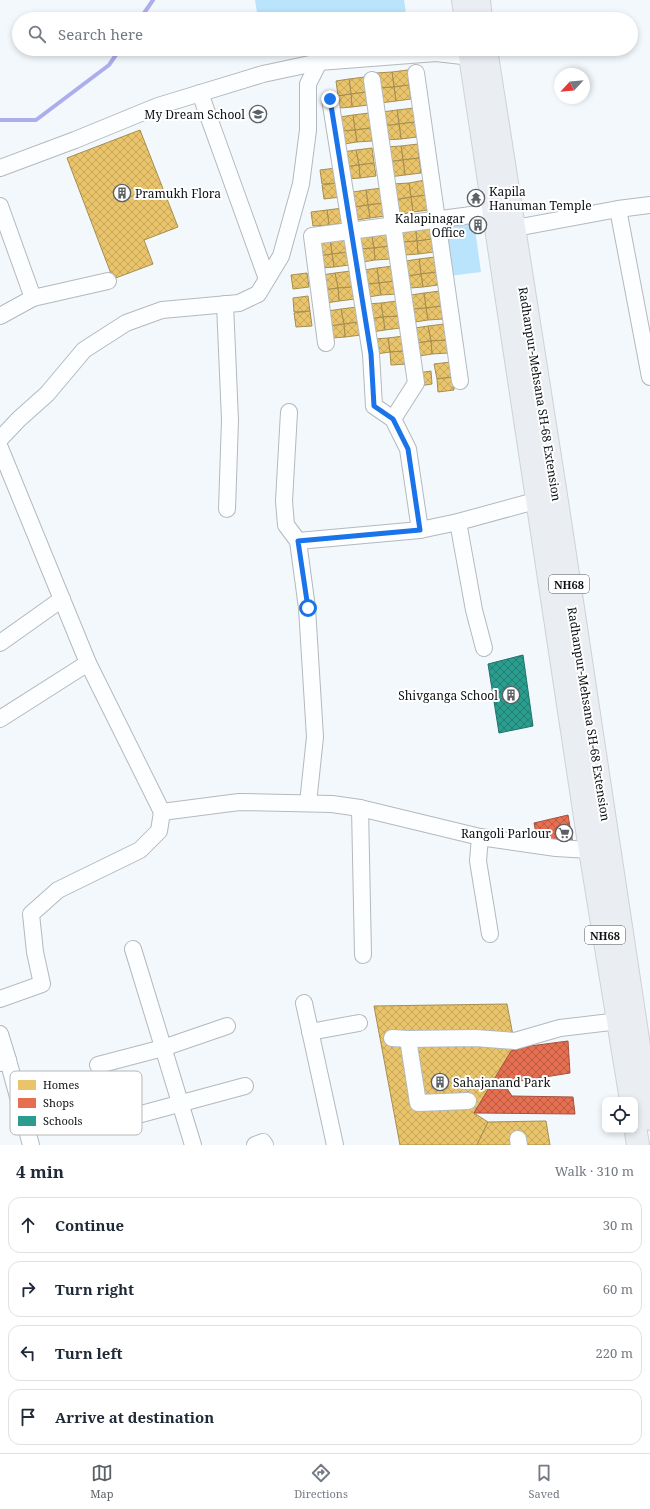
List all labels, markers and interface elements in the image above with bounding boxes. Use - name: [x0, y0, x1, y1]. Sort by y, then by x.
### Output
- search box: [12, 12, 638, 56]
- icon: search: [26, 23, 48, 45]
- text: Search here: [58, 24, 143, 44]
- north arrow: [554, 68, 590, 104]
- route end: [321, 90, 339, 108]
- school or university icon: My Dream School: [248, 104, 268, 124]
- place label: My Dream School: [144, 106, 245, 123]
- building icon: Pramukh Flora: [112, 183, 132, 203]
- place label: Kapila Hanuman Temple: [489, 183, 592, 214]
- place label: Pramukh Flora: [135, 185, 221, 202]
- temple icon: Kapila Hanuman Temple: [466, 188, 486, 208]
- place label: Kalapinagar Office: [395, 210, 465, 241]
- building icon: Kalapinagar Office: [468, 215, 488, 235]
- street label: Radhanpur-Mehsana SH-68 Extension: [515, 286, 565, 503]
- road number: NH68: [549, 575, 589, 593]
- route start: [299, 599, 317, 617]
- street label: Radhanpur-Mehsana SH-68 Extension: [564, 606, 614, 823]
- building icon: Shivganga School: [501, 685, 521, 705]
- place label: Shivganga School: [398, 687, 498, 704]
- supermarket icon: Rangoli Parlour: [554, 823, 574, 843]
- place label: Rangoli Parlour: [461, 825, 551, 842]
- road number: NH68: [585, 926, 625, 944]
- legend: [10, 1071, 142, 1135]
- building icon: Sahajanand Park: [430, 1072, 450, 1092]
- place label: Sahajanand Park: [453, 1074, 551, 1091]
- text: Homes: [43, 1077, 79, 1092]
- text: Shops: [43, 1095, 74, 1110]
- map controls: [602, 1097, 638, 1133]
- button: locate: [602, 1097, 638, 1133]
- text: Schools: [43, 1113, 82, 1128]
- text: 4 min: [16, 1160, 64, 1183]
- text: Walk · 310 m: [555, 1162, 634, 1180]
- icon: ahead: [17, 1214, 39, 1236]
- text: Continue: [55, 1215, 124, 1235]
- text: 30 m: [603, 1216, 633, 1234]
- icon: right: [17, 1278, 39, 1300]
- text: Turn right: [55, 1279, 134, 1299]
- text: 60 m: [603, 1280, 633, 1298]
- icon: left: [17, 1342, 39, 1364]
- text: Turn left: [55, 1343, 123, 1363]
- text: 220 m: [596, 1344, 633, 1362]
- icon: arrive: [17, 1406, 39, 1428]
- text: Arrive at destination: [55, 1407, 214, 1427]
- tab: Map: [90, 1462, 114, 1501]
- tab: Directions: [294, 1462, 348, 1501]
- tab: Saved: [529, 1462, 560, 1501]

